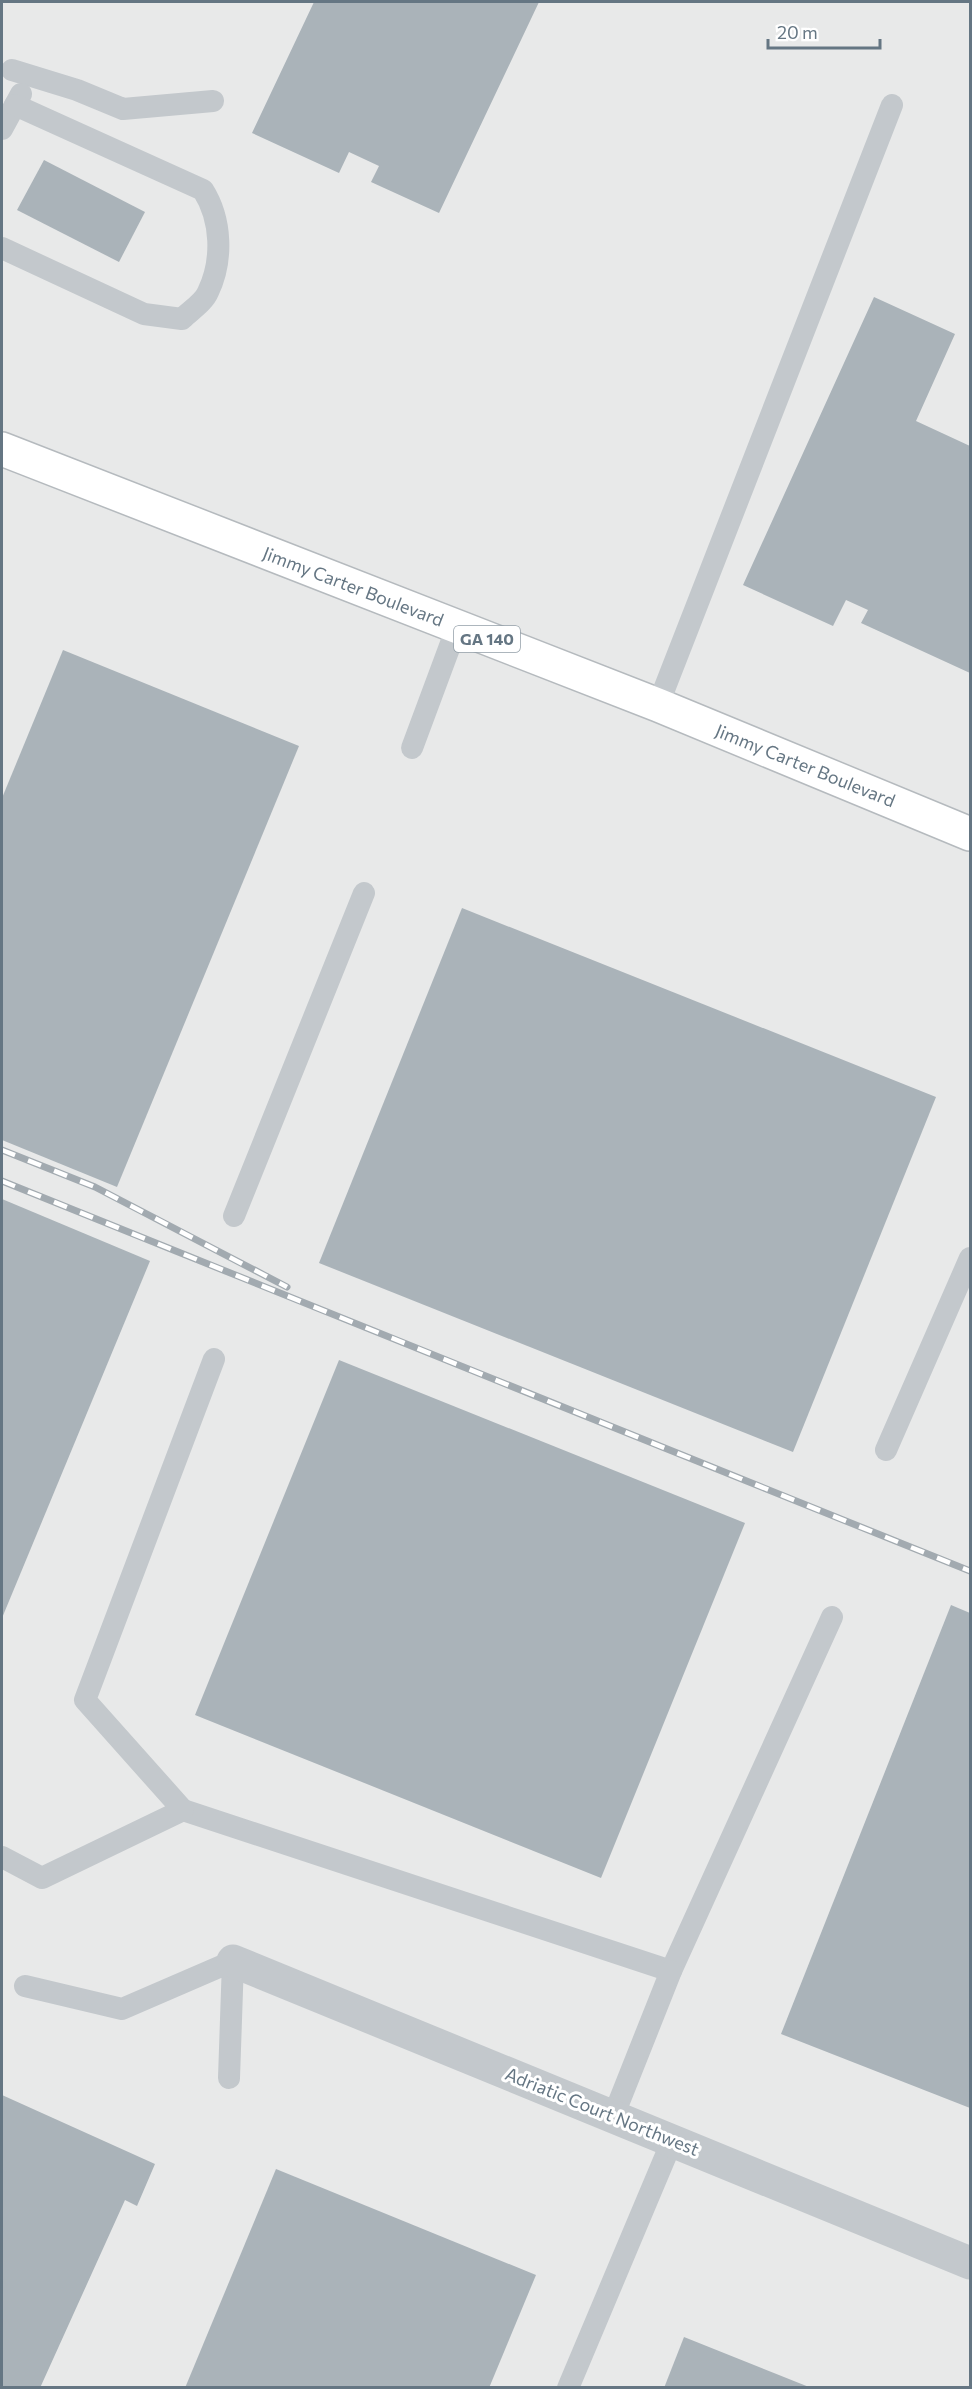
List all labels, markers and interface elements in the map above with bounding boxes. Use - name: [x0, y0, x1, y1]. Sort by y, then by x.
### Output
- scale bar: [768, 12, 880, 50]
- text: 20 m: [777, 21, 818, 43]
- street label: Jimmy Carter Boulevard: [260, 541, 447, 631]
- road number: GA 140: [454, 626, 520, 652]
- street label: Jimmy Carter Boulevard: [712, 719, 899, 811]
- street label: Adriatic Court Northwest: [502, 2062, 703, 2160]

